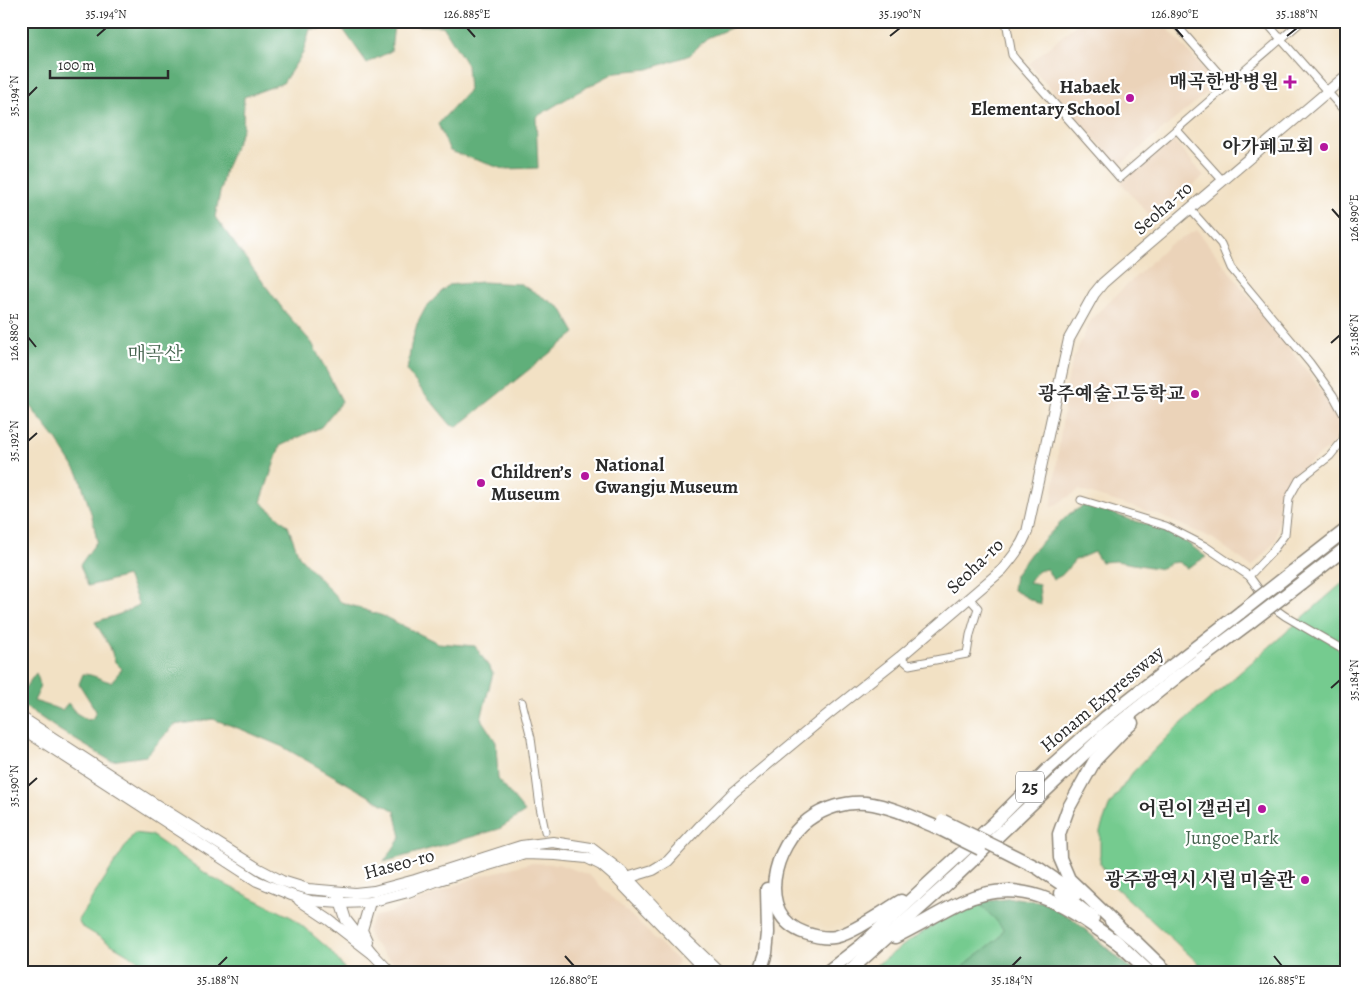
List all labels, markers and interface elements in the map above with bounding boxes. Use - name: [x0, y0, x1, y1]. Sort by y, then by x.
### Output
- text: 35.194°N: [85, 6, 127, 22]
- text: 126.885°E: [444, 6, 490, 22]
- text: 35.190°N: [879, 6, 921, 22]
- text: 126.890°E: [1151, 6, 1199, 22]
- text: 35.188°N: [1276, 6, 1318, 22]
- scale bar: [50, 48, 168, 80]
- text: 100 m: [58, 55, 95, 75]
- place label: 매곡한방병원: [1169, 69, 1279, 95]
- place label: Habaek Elementary School: [971, 74, 1120, 122]
- text: 35.194°N: [6, 75, 22, 117]
- marker: 매곡한방병원: [1283, 75, 1297, 89]
- marker: Habaek Elementary School: [1124, 92, 1136, 104]
- place label: 아가페교회: [1222, 134, 1314, 160]
- marker: 아가페교회: [1318, 141, 1330, 153]
- street label: Seoha-ro: [1128, 175, 1198, 241]
- text: 126.890°E: [1346, 194, 1362, 242]
- text: 126.880°E: [6, 313, 22, 361]
- text: 35.186°N: [1346, 314, 1362, 356]
- park label: 매곡산: [127, 341, 183, 367]
- place label: 광주예술고등학교: [1038, 381, 1185, 407]
- marker: 광주예술고등학교: [1189, 388, 1201, 400]
- text: 35.192°N: [6, 420, 22, 462]
- place label: National Gwangju Museum: [595, 452, 738, 500]
- place label: Children’s Museum: [491, 459, 572, 507]
- marker: National Gwangju Museum: [579, 470, 591, 482]
- marker: Children’s Museum: [475, 477, 487, 489]
- street label: Seoha-ro: [941, 532, 1009, 600]
- street label: Honam Expressway: [1035, 639, 1170, 758]
- text: 35.184°N: [1346, 659, 1362, 701]
- text: 35.190°N: [6, 765, 22, 807]
- road number: 25: [1016, 772, 1044, 802]
- place label: 어린이 갤러리: [1139, 796, 1252, 822]
- marker: 어린이 갤러리: [1256, 803, 1268, 815]
- park label: Jungoe Park: [1185, 825, 1279, 851]
- street label: Haseo-ro: [361, 842, 437, 886]
- place label: 광주광역시 시립 미술관: [1105, 867, 1296, 893]
- marker: 광주광역시 시립 미술관: [1299, 874, 1311, 886]
- text: 35.188°N: [197, 972, 239, 988]
- text: 126.880°E: [550, 972, 598, 988]
- text: 35.184°N: [991, 972, 1033, 988]
- text: 126.885°E: [1259, 972, 1305, 988]

